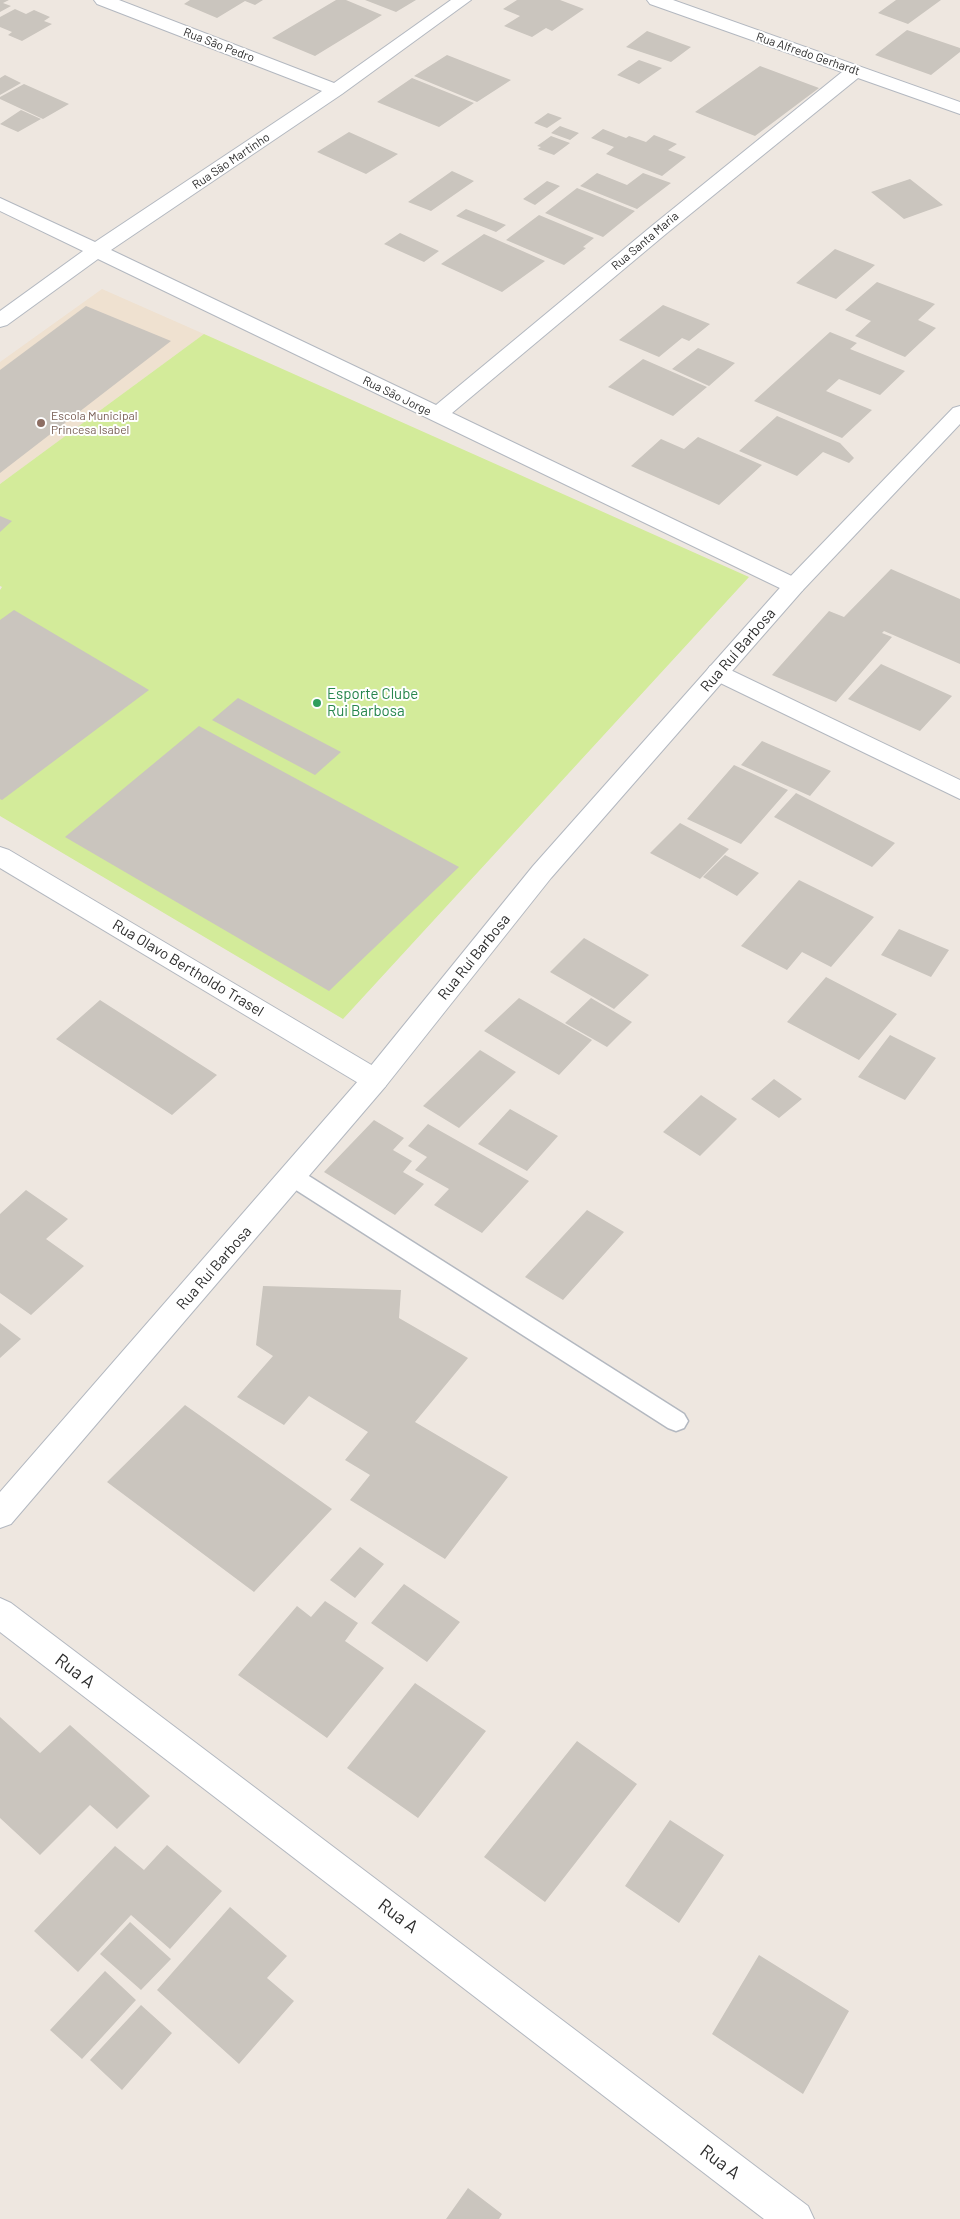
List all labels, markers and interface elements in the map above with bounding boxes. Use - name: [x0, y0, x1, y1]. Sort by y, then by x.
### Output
- street label: Rua São Pedro: [181, 25, 257, 65]
- street label: Rua Alfredo Gerhardt: [754, 29, 862, 79]
- street label: Rua São Martinho: [190, 130, 272, 192]
- street label: Rua Santa Maria: [609, 209, 681, 273]
- street label: Rua São Jorge: [360, 373, 434, 419]
- place label: Escola Municipal Princesa Isabel: [51, 409, 137, 437]
- marker: Escola Municipal Princesa Isabel: [35, 417, 47, 429]
- street label: Rua Ruí Barbosa: [697, 605, 779, 695]
- place label: Esporte Clube Rui Barbosa: [327, 685, 418, 720]
- marker: Esporte Clube Rui Barbosa: [311, 697, 323, 709]
- street label: Rua Ruí Barbosa: [434, 911, 514, 1003]
- street label: Rua Olavo Bertholdo Trasel: [109, 916, 267, 1020]
- street label: Rua Ruí Barbosa: [173, 1223, 255, 1313]
- street label: Rua A: [51, 1649, 99, 1693]
- street label: Rua A: [374, 1894, 422, 1938]
- street label: Rua A: [696, 2140, 744, 2184]

